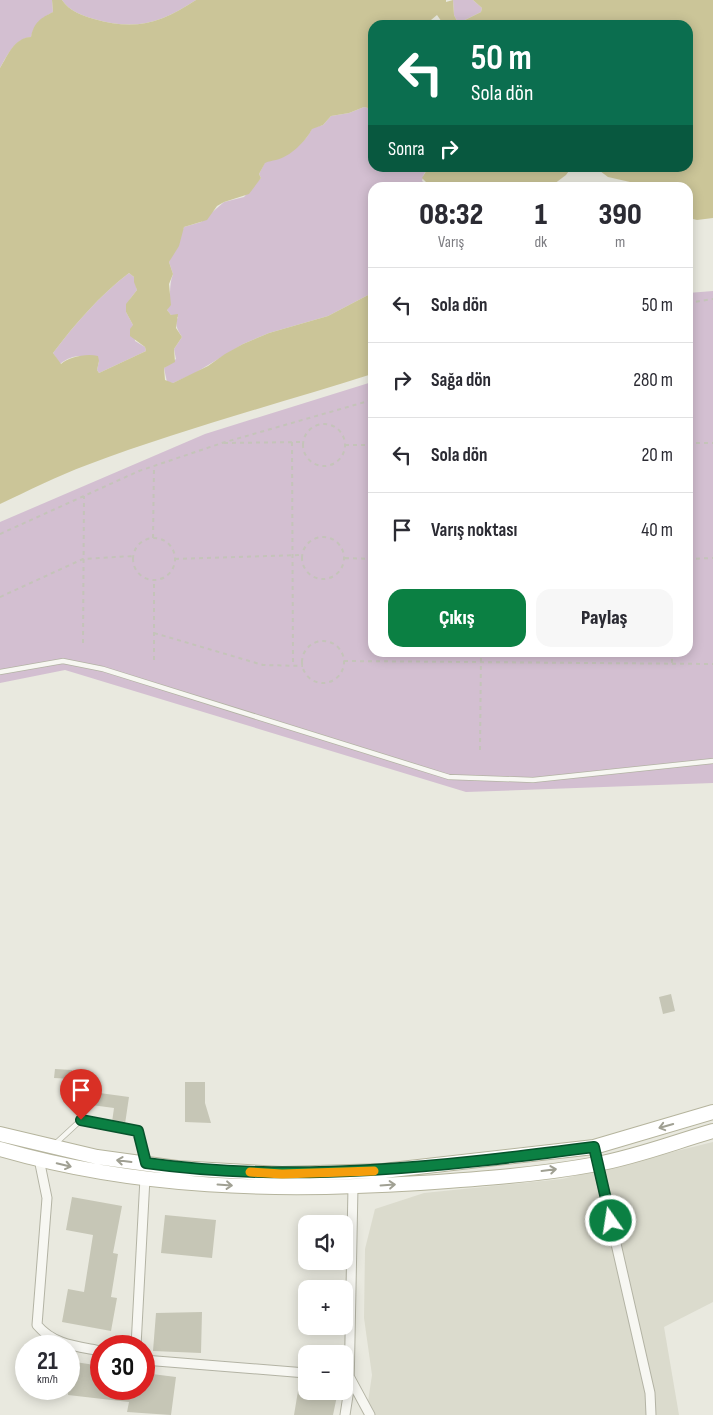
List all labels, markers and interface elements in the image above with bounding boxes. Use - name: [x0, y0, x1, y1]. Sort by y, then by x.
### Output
- text: 50 m: [471, 37, 532, 80]
- icon: left: [388, 40, 453, 105]
- text: Sola dön: [471, 80, 533, 107]
- icon: right: [435, 135, 463, 163]
- text: Sonra: [388, 138, 425, 161]
- text: 08:32: [419, 197, 483, 233]
- text: 1: [535, 197, 547, 233]
- text: 390: [599, 197, 642, 233]
- text: Varış: [438, 233, 464, 252]
- text: dk: [534, 233, 547, 252]
- text: m: [615, 233, 625, 252]
- icon: left: [388, 291, 416, 319]
- text: Sola dön: [431, 294, 487, 317]
- text: 50 m: [642, 294, 673, 317]
- icon: right: [388, 366, 416, 394]
- text: Sağa dön: [431, 369, 491, 392]
- text: 280 m: [633, 369, 673, 392]
- icon: left: [388, 441, 416, 469]
- text: Sola dön: [431, 444, 487, 467]
- text: 20 m: [641, 444, 673, 467]
- icon: arrive: [388, 516, 416, 544]
- text: Varış noktası: [431, 519, 517, 542]
- text: 40 m: [641, 519, 673, 542]
- button: Çıkış: [388, 589, 526, 647]
- button: Paylaş: [536, 589, 673, 647]
- pin: [60, 1069, 102, 1120]
- icon: arrive: [67, 1076, 95, 1104]
- one-way arrow: [659, 1122, 675, 1131]
- one-way arrow: [116, 1155, 132, 1165]
- one-way arrow: [56, 1161, 72, 1170]
- one-way arrow: [541, 1165, 557, 1175]
- one-way arrow: [217, 1180, 233, 1190]
- one-way arrow: [379, 1180, 395, 1189]
- position arrow: [584, 1194, 636, 1246]
- map controls: [298, 1215, 353, 1400]
- button: sound: [298, 1215, 353, 1270]
- button: +: [298, 1280, 353, 1335]
- speed limit sign: 30: [90, 1335, 155, 1400]
- button: −: [298, 1345, 353, 1400]
- text: 21: [37, 1346, 58, 1377]
- text: km/h: [37, 1372, 58, 1387]

